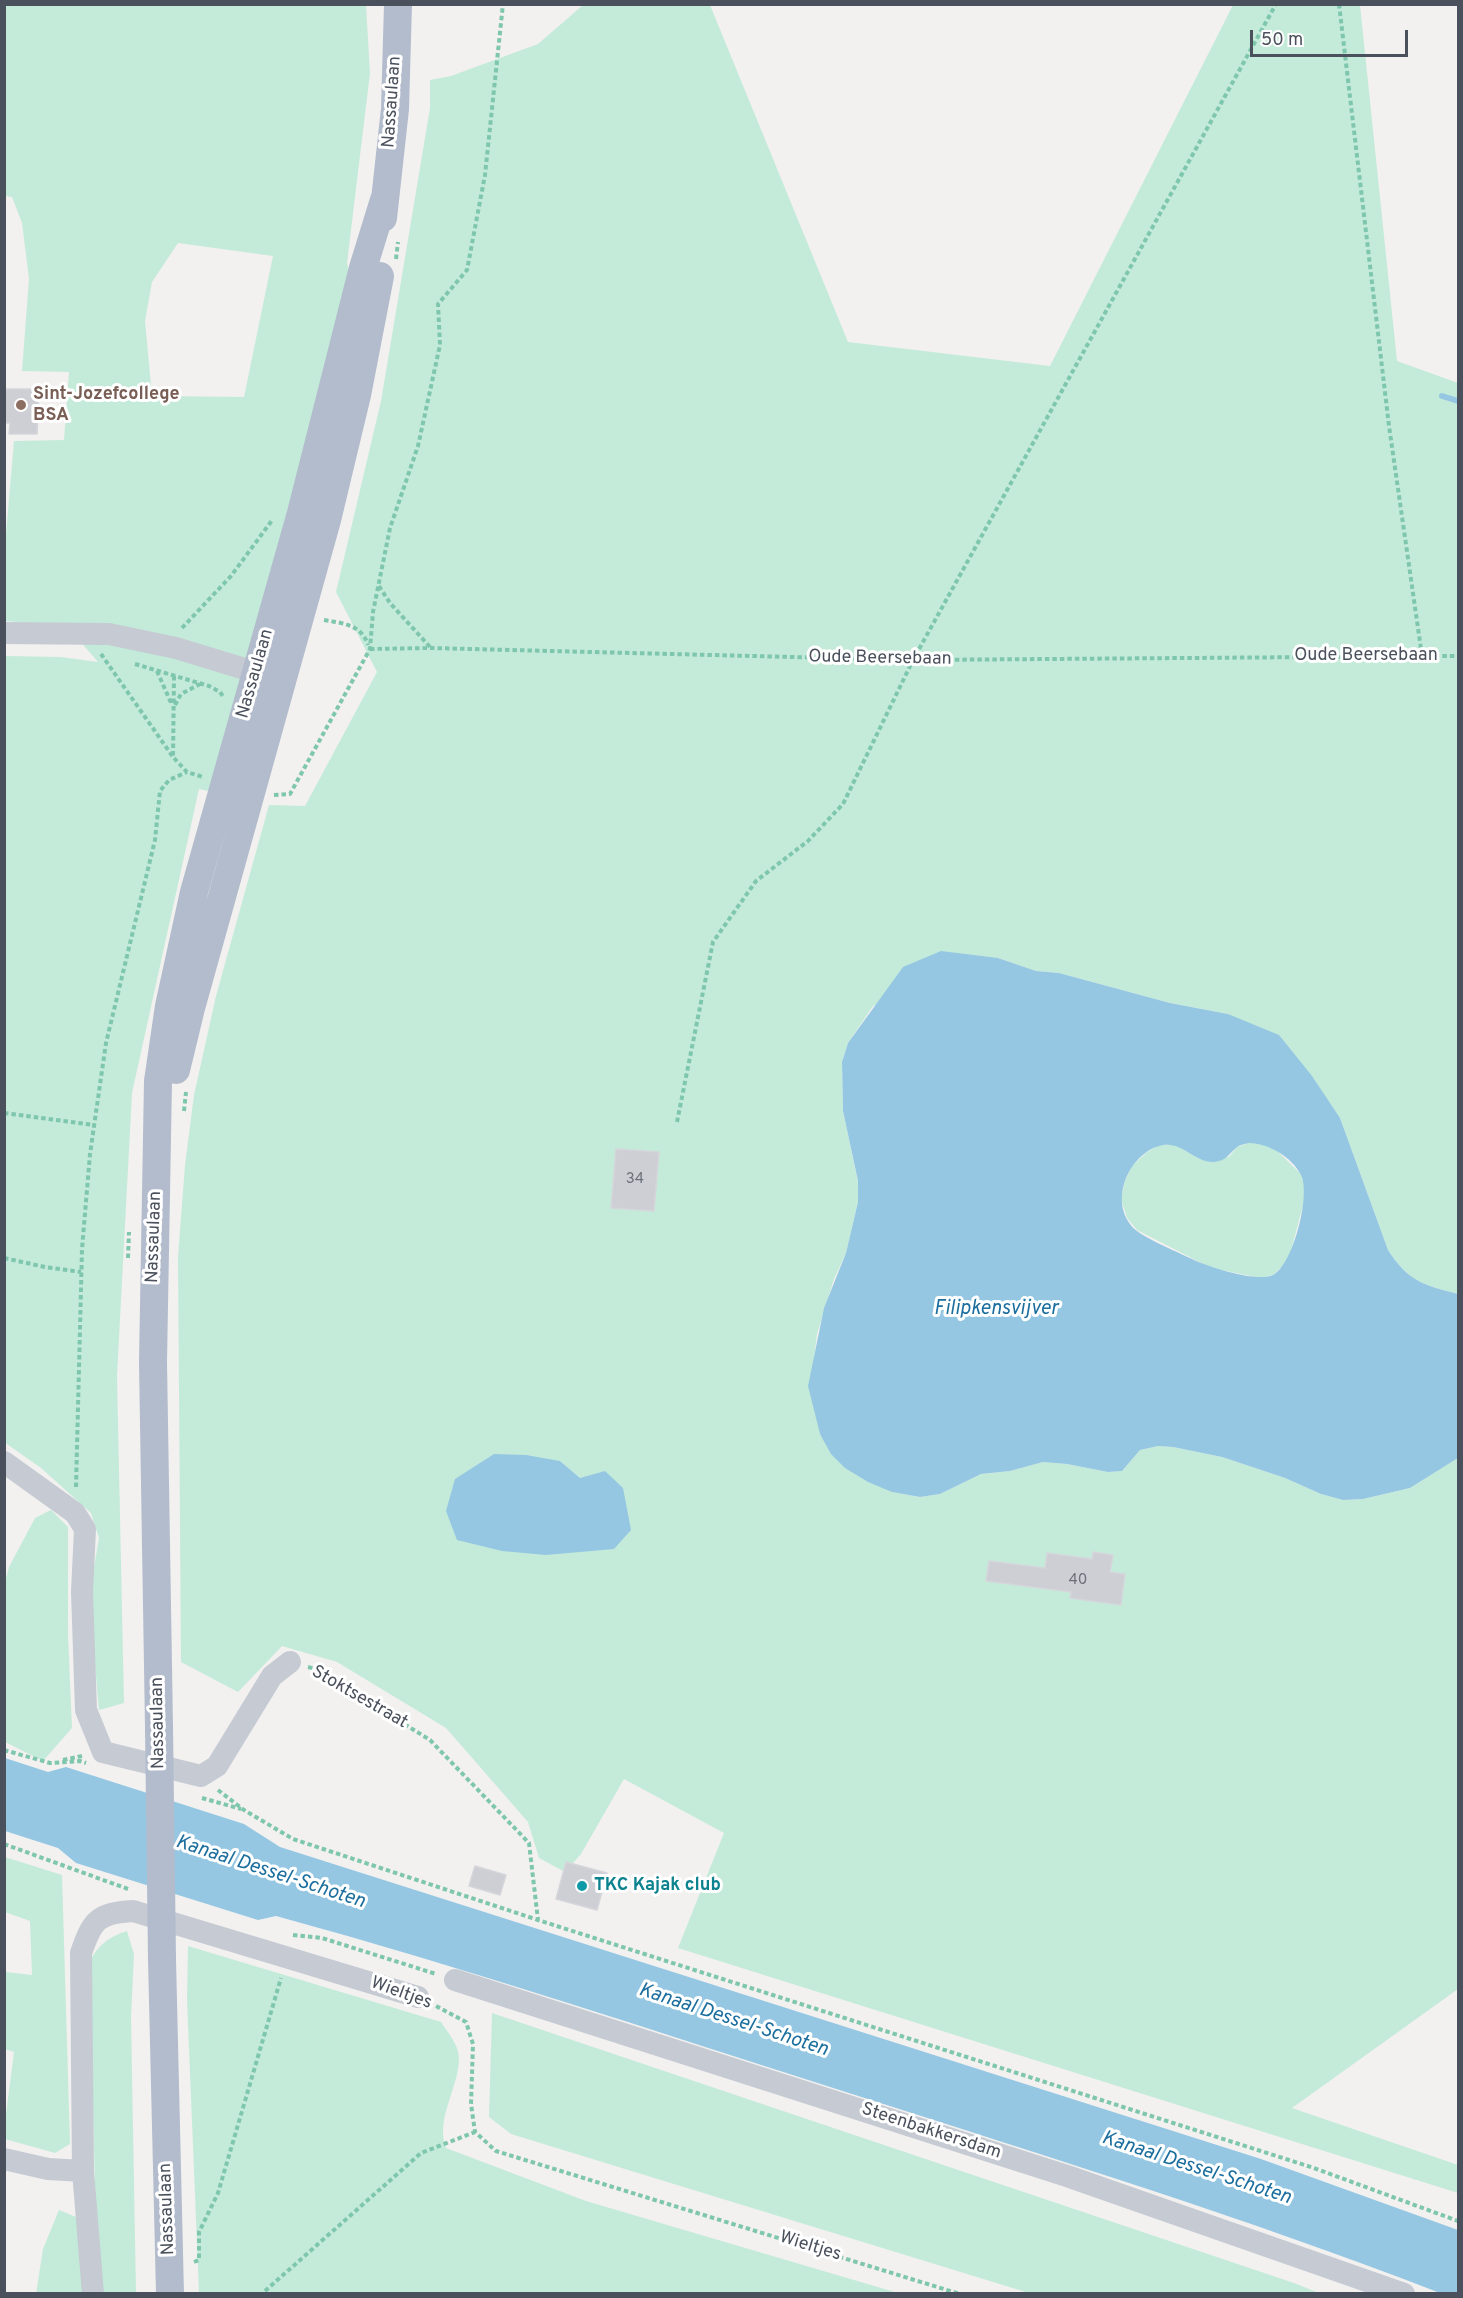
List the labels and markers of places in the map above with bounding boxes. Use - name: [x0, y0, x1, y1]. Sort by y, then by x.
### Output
- place label: Sint-Jozefcollege BSA: [33, 384, 180, 426]
- marker: Sint-Jozefcollege BSA: [14, 398, 28, 412]
- place label: TKC Kajak club: [594, 1875, 721, 1897]
- marker: TKC Kajak club: [575, 1879, 589, 1893]

